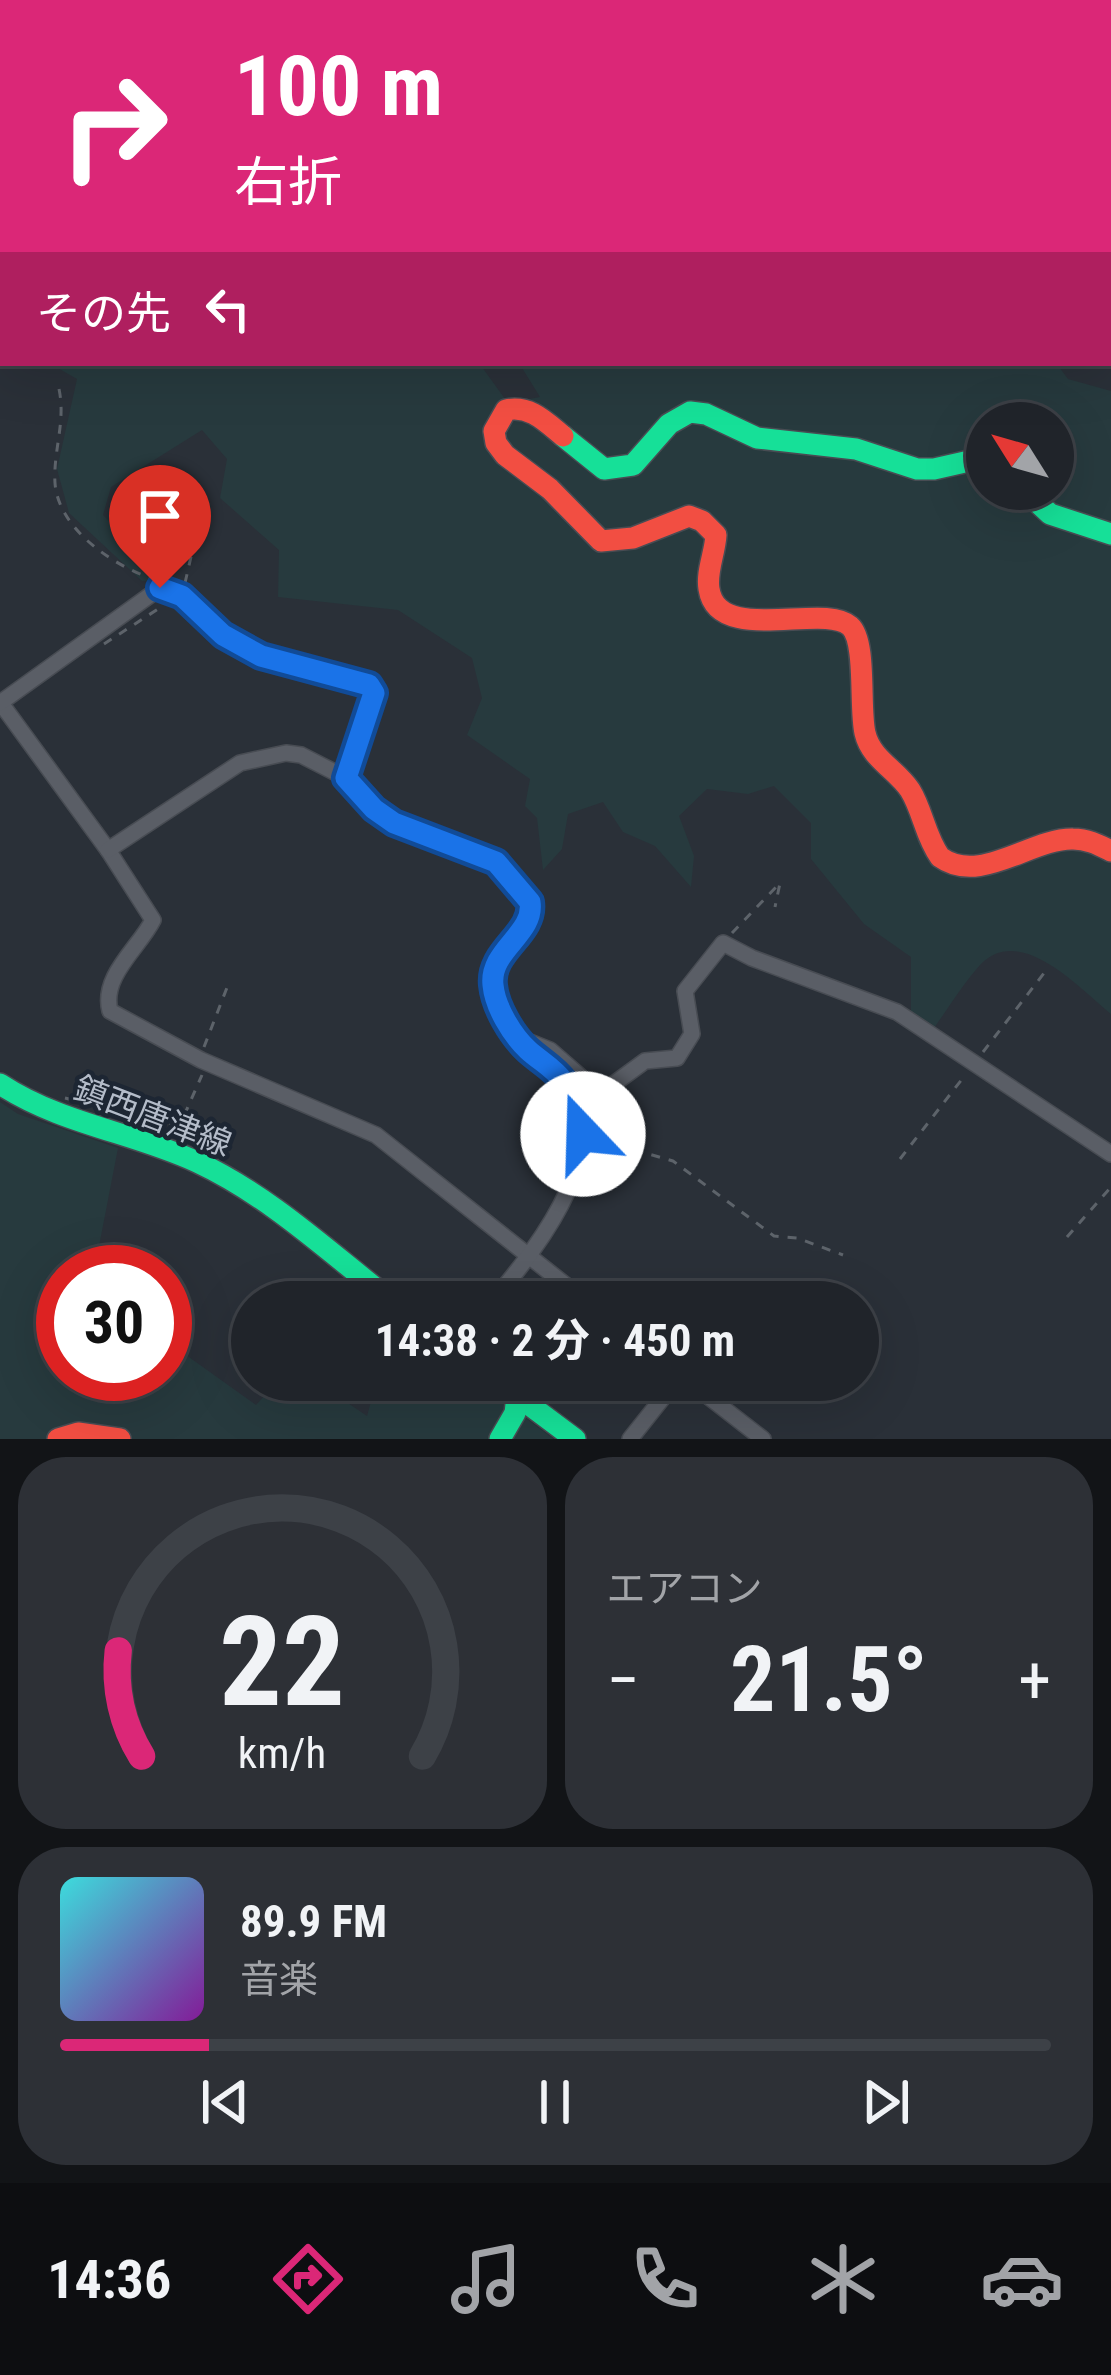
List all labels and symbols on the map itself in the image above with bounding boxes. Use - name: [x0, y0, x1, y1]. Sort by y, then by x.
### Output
- north arrow: [966, 402, 1074, 510]
- pin: [109, 465, 211, 588]
- street label: 鎮西唐津線: [69, 1068, 237, 1164]
- position arrow: [520, 1071, 646, 1197]
- speed limit sign: 30: [36, 1245, 192, 1401]

